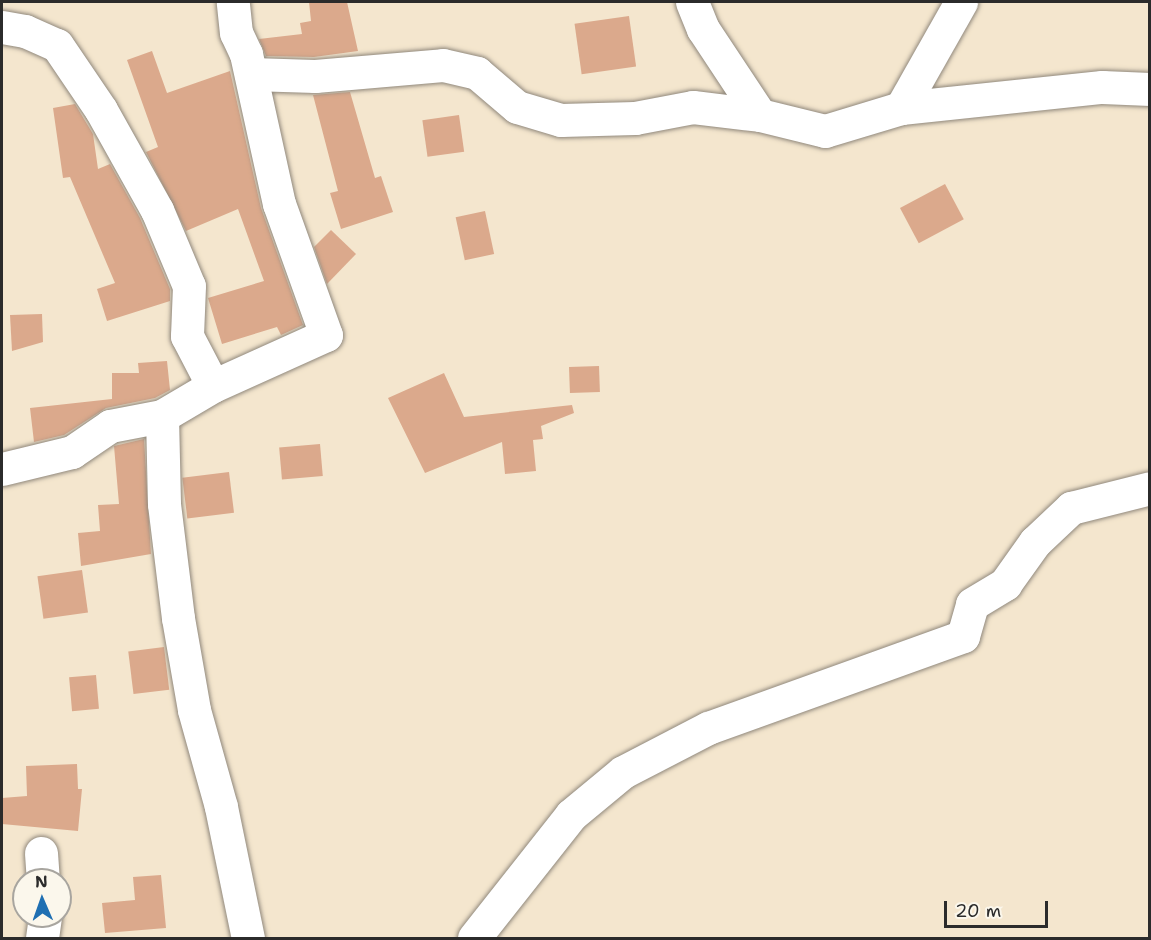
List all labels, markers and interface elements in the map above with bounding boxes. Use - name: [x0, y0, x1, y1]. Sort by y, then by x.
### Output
- north arrow: [12, 868, 72, 928]
- text: N: [35, 871, 48, 892]
- scale bar: [947, 889, 1050, 927]
- text: 20 m: [955, 899, 1001, 923]

